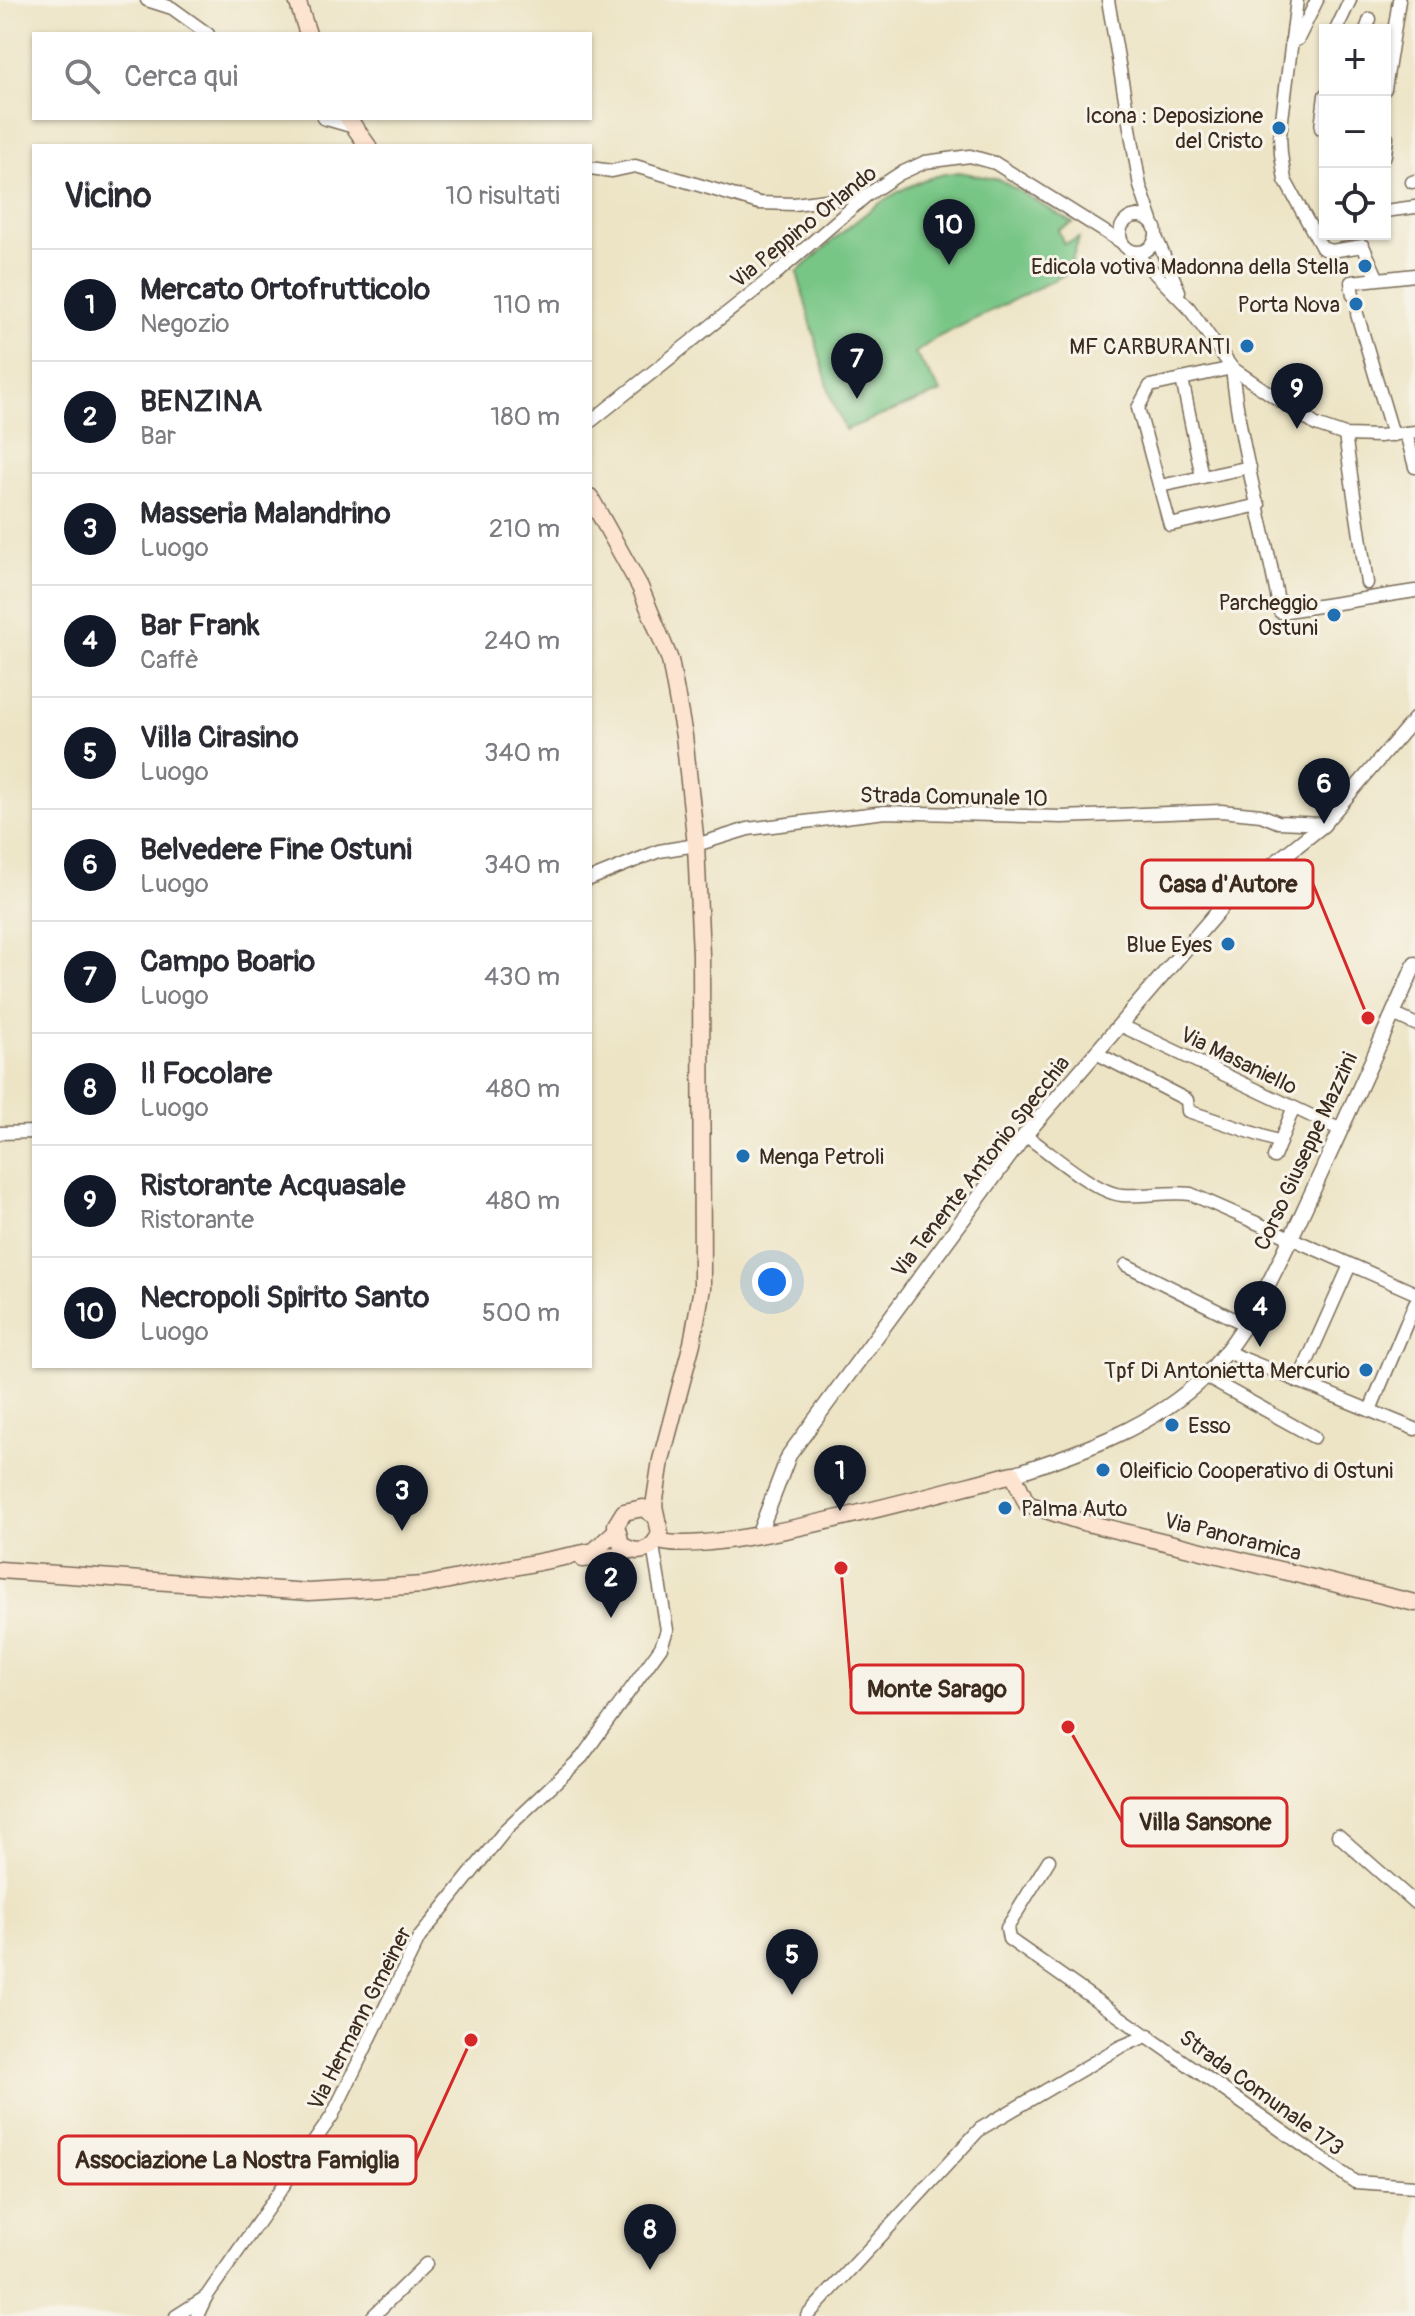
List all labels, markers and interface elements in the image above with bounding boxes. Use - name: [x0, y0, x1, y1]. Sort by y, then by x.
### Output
- map controls: [1319, 24, 1391, 240]
- button: +: [1319, 24, 1391, 96]
- search box: [32, 32, 592, 120]
- icon: search: [60, 54, 104, 98]
- text: Cerca qui: [124, 58, 238, 95]
- button: −: [1319, 96, 1391, 168]
- place label: Icona : Deposizione del Cristo: [1085, 102, 1263, 155]
- marker: Icona : Deposizione del Cristo: [1270, 119, 1288, 137]
- street label: Via Peppino Orlando: [725, 159, 883, 294]
- button: locate: [1319, 168, 1391, 240]
- text: Vicino: [64, 175, 152, 218]
- text: 10 risultati: [445, 180, 560, 212]
- pin: 10: [923, 199, 975, 265]
- place label: Edicola votiva Madonna della Stella: [1031, 253, 1349, 281]
- marker: Edicola votiva Madonna della Stella: [1356, 257, 1374, 275]
- text: Mercato Ortofrutticolo: [140, 271, 430, 308]
- text: 1: [85, 289, 95, 321]
- text: 110 m: [493, 289, 560, 321]
- place label: Porta Nova: [1238, 291, 1340, 319]
- marker: Porta Nova: [1347, 295, 1365, 313]
- text: Negozio: [140, 308, 230, 340]
- pin: 7: [831, 333, 883, 399]
- place label: MF CARBURANTI: [1069, 333, 1231, 361]
- marker: MF CARBURANTI: [1238, 337, 1256, 355]
- pin: 9: [1271, 363, 1323, 429]
- text: BENZINA: [140, 383, 262, 420]
- text: 2: [83, 401, 97, 433]
- text: 180 m: [490, 401, 560, 433]
- text: Bar: [140, 420, 176, 452]
- text: Masseria Malandrino: [140, 495, 391, 532]
- text: 3: [83, 513, 97, 545]
- text: 210 m: [489, 513, 560, 545]
- text: Luogo: [140, 532, 209, 564]
- place label: Parcheggio Ostuni: [1218, 589, 1318, 642]
- marker: Parcheggio Ostuni: [1325, 606, 1343, 624]
- text: Bar Frank: [140, 607, 259, 644]
- text: 4: [82, 625, 98, 657]
- text: 240 m: [484, 625, 560, 657]
- text: Caffè: [140, 644, 199, 676]
- text: Villa Cirasino: [140, 719, 299, 756]
- text: 5: [83, 737, 97, 769]
- text: 340 m: [484, 737, 560, 769]
- text: Luogo: [140, 756, 209, 788]
- pin: 6: [1298, 758, 1350, 824]
- street label: Strada Comunale 10: [860, 781, 1048, 813]
- text: Belvedere Fine Ostuni: [140, 831, 412, 868]
- text: 6: [82, 849, 98, 881]
- text: 340 m: [484, 849, 560, 881]
- callout: Casa d'Autore: [1142, 860, 1313, 908]
- text: Luogo: [140, 868, 209, 900]
- text: Casa d'Autore: [1159, 870, 1299, 899]
- place label: Blue Eyes: [1126, 931, 1212, 959]
- marker: Blue Eyes: [1219, 935, 1237, 953]
- text: Campo Boario: [140, 943, 315, 980]
- text: 7: [83, 961, 97, 993]
- text: 430 m: [484, 961, 560, 993]
- text: Luogo: [140, 980, 209, 1012]
- street label: Via Masaniello: [1175, 1020, 1302, 1101]
- street label: Corso Giuseppe Mazzini: [1248, 1048, 1364, 1255]
- street label: Via Tenente Antonio Specchia: [885, 1050, 1076, 1283]
- text: Il Focolare: [140, 1055, 272, 1092]
- text: 8: [83, 1073, 97, 1105]
- text: 480 m: [485, 1073, 560, 1105]
- text: Luogo: [140, 1092, 209, 1124]
- place label: Menga Petroli: [759, 1143, 884, 1171]
- marker: Menga Petroli: [734, 1147, 752, 1165]
- text: Ristorante Acquasale: [140, 1167, 405, 1204]
- text: 9: [83, 1185, 97, 1217]
- text: 480 m: [485, 1185, 560, 1217]
- text: Ristorante: [140, 1204, 254, 1236]
- your location: [752, 1262, 792, 1302]
- text: Necropoli Spirito Santo: [140, 1279, 429, 1316]
- pin: 4: [1234, 1281, 1286, 1347]
- text: 10: [76, 1297, 104, 1329]
- text: 500 m: [482, 1297, 560, 1329]
- text: Luogo: [140, 1316, 209, 1348]
- place label: Tpf Di Antonietta Mercurio: [1104, 1357, 1350, 1385]
- marker: Tpf Di Antonietta Mercurio: [1357, 1361, 1375, 1379]
- place label: Esso: [1188, 1412, 1231, 1440]
- marker: Esso: [1163, 1416, 1181, 1434]
- pin: 1: [814, 1445, 866, 1511]
- place label: Oleificio Cooperativo di Ostuni: [1119, 1457, 1393, 1485]
- marker: Oleificio Cooperativo di Ostuni: [1094, 1461, 1112, 1479]
- pin: 3: [376, 1465, 428, 1531]
- place label: Palma Auto: [1021, 1495, 1128, 1523]
- marker: Palma Auto: [996, 1499, 1014, 1517]
- street label: Via Panoramica: [1161, 1506, 1304, 1568]
- pin: 2: [585, 1552, 637, 1618]
- callout: Monte Sarago: [851, 1665, 1023, 1713]
- text: Monte Sarago: [867, 1675, 1007, 1704]
- callout: Villa Sansone: [1122, 1798, 1287, 1846]
- text: Villa Sansone: [1139, 1808, 1273, 1837]
- street label: Via Hermann Gmeiner: [301, 1922, 418, 2115]
- pin: 5: [766, 1929, 818, 1995]
- street label: Strada Comunale 173: [1174, 2024, 1349, 2162]
- callout: Associazione La Nostra Famiglia: [59, 2136, 416, 2184]
- text: Associazione La Nostra Famiglia: [75, 2146, 399, 2175]
- pin: 8: [624, 2204, 676, 2270]

